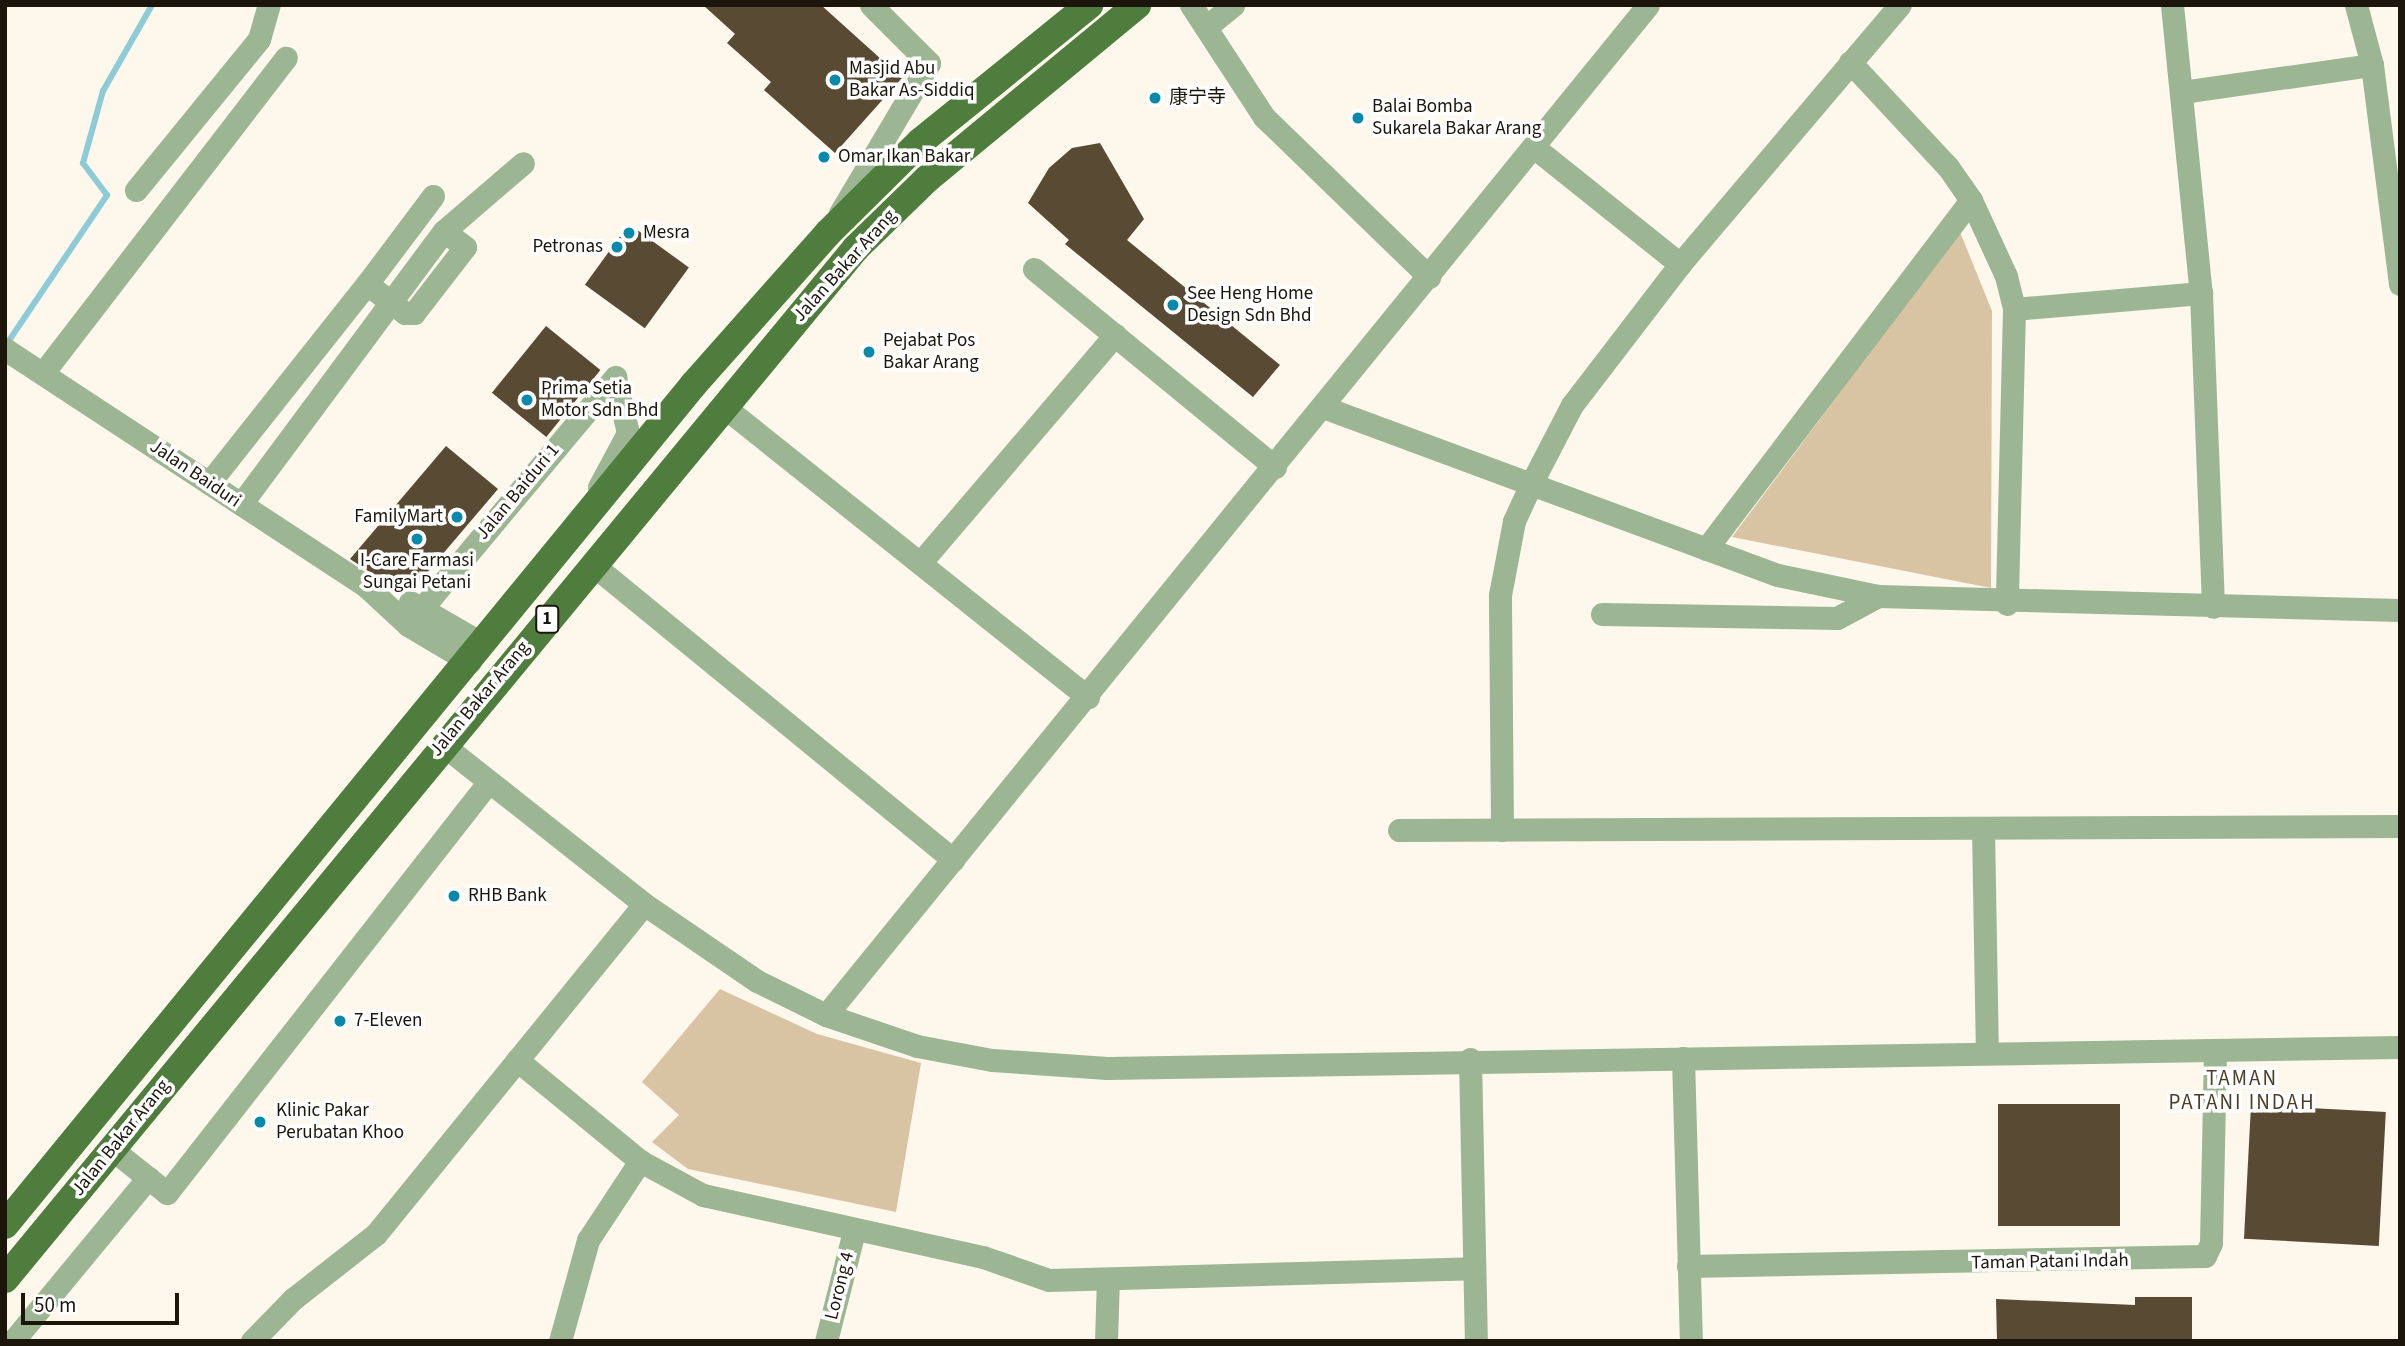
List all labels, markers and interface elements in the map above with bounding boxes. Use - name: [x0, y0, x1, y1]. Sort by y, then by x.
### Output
- place label: Masjid Abu Bakar As-Siddiq: [849, 58, 975, 102]
- marker: Masjid Abu Bakar As-Siddiq: [827, 72, 843, 88]
- place label: 康宁寺: [1169, 87, 1226, 109]
- marker: 康宁寺: [1147, 90, 1163, 106]
- place label: Balai Bomba Sukarela Bakar Arang: [1372, 96, 1541, 140]
- marker: Balai Bomba Sukarela Bakar Arang: [1350, 110, 1366, 126]
- place label: Omar Ikan Bakar: [838, 146, 970, 168]
- marker: Omar Ikan Bakar: [816, 149, 832, 165]
- street label: Jalan Bakar Arang: [789, 205, 901, 327]
- place label: Mesra: [643, 222, 690, 244]
- marker: Mesra: [621, 225, 637, 241]
- place label: Petronas: [532, 236, 603, 258]
- marker: Petronas: [609, 239, 625, 255]
- place label: See Heng Home Design Sdn Bhd: [1187, 283, 1313, 327]
- marker: See Heng Home Design Sdn Bhd: [1165, 297, 1181, 313]
- place label: Pejabat Pos Bakar Arang: [883, 330, 979, 374]
- marker: Pejabat Pos Bakar Arang: [861, 344, 877, 360]
- place label: Prima Setia Motor Sdn Bhd: [541, 378, 659, 422]
- marker: Prima Setia Motor Sdn Bhd: [519, 392, 535, 408]
- street label: Jalan Baiduri: [145, 435, 245, 513]
- street label: Jalan Baiduri 1: [471, 439, 565, 545]
- place label: FamilyMart: [354, 506, 443, 528]
- marker: FamilyMart: [449, 509, 465, 525]
- marker: I-Care Farmasi Sungai Petani: [409, 531, 425, 547]
- place label: I-Care Farmasi Sungai Petani: [360, 550, 474, 594]
- road number: 1: [535, 604, 559, 634]
- street label: Jalan Bakar Arang: [425, 637, 535, 761]
- place label: RHB Bank: [468, 885, 547, 907]
- marker: RHB Bank: [446, 888, 462, 904]
- place label: 7-Eleven: [354, 1010, 422, 1032]
- marker: 7-Eleven: [332, 1013, 348, 1029]
- district label: TAMAN PATANI INDAH: [2170, 1065, 2314, 1115]
- street label: Jalan Bakar Arang: [67, 1075, 175, 1201]
- place label: Klinic Pakar Perubatan Khoo: [276, 1100, 404, 1144]
- marker: Klinic Pakar Perubatan Khoo: [250, 1112, 270, 1132]
- street label: Taman Patani Indah: [1971, 1249, 2129, 1275]
- street label: Lorong 4: [821, 1250, 859, 1322]
- scale bar: [24, 1280, 182, 1324]
- text: 50 m: [34, 1290, 76, 1320]

